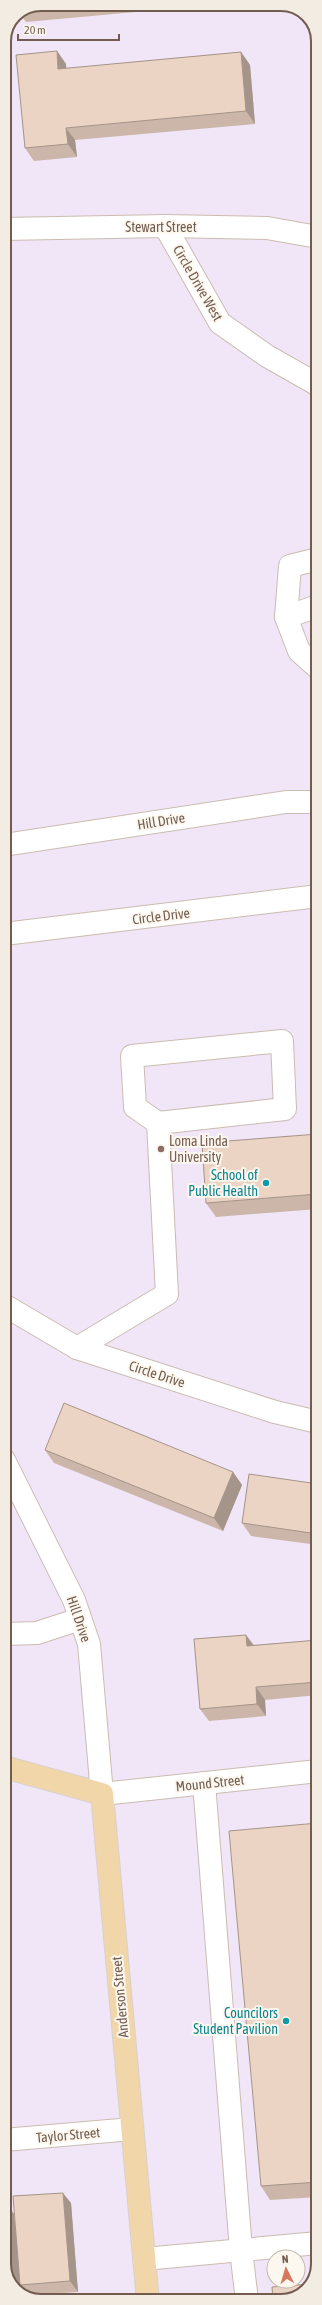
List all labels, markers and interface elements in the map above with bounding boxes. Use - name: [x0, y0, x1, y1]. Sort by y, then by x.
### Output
- scale bar: [18, 16, 119, 42]
- text: 20 m: [24, 23, 46, 37]
- street label: Stewart Street: [125, 219, 197, 235]
- street label: Circle Drive West: [170, 242, 226, 324]
- street label: Hill Drive: [136, 809, 186, 833]
- street label: Circle Drive: [131, 905, 191, 927]
- place label: Loma Linda University: [169, 1133, 228, 1165]
- marker: Loma Linda University: [156, 1144, 166, 1154]
- place label: School of Public Health: [188, 1167, 258, 1199]
- marker: School of Public Health: [261, 1178, 271, 1188]
- street label: Circle Drive: [127, 1357, 187, 1391]
- street label: Hill Drive: [64, 1594, 94, 1644]
- street label: Mound Street: [175, 1771, 245, 1795]
- street label: Anderson Street: [108, 1956, 132, 2038]
- place label: Councilors Student Pavilion: [193, 2005, 278, 2037]
- marker: Councilors Student Pavilion: [281, 2016, 291, 2026]
- street label: Taylor Street: [35, 2124, 101, 2146]
- north arrow: [266, 2249, 306, 2289]
- text: N: [281, 2253, 289, 2265]

